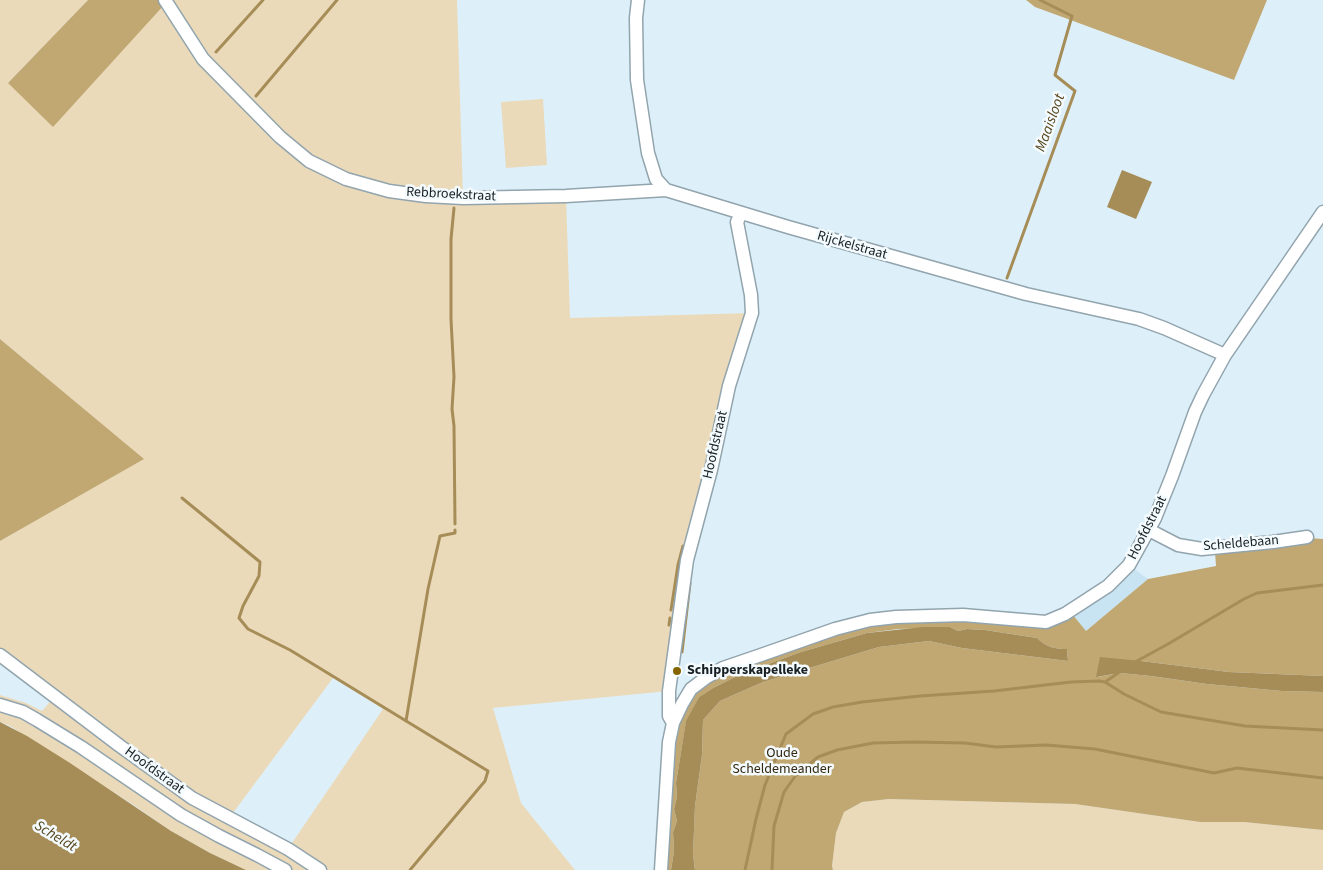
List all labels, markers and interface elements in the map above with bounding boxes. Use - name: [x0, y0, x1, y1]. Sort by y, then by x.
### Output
- water label: Maaisloot: [1032, 92, 1070, 154]
- street label: Rebbroekstraat: [406, 184, 496, 206]
- street label: Rijckelstraat: [815, 228, 889, 264]
- street label: Hoofdstraat: [700, 409, 732, 481]
- street label: Hoofdstraat: [1125, 493, 1171, 563]
- street label: Scheldebaan: [1202, 532, 1280, 556]
- place label: Schipperskapelleke: [687, 663, 808, 679]
- marker: Schipperskapelleke: [671, 665, 683, 677]
- street label: Hoofdstraat: [121, 744, 187, 798]
- park label: Oude Scheldemeander: [732, 746, 832, 779]
- water label: Scheldt: [31, 818, 79, 856]

